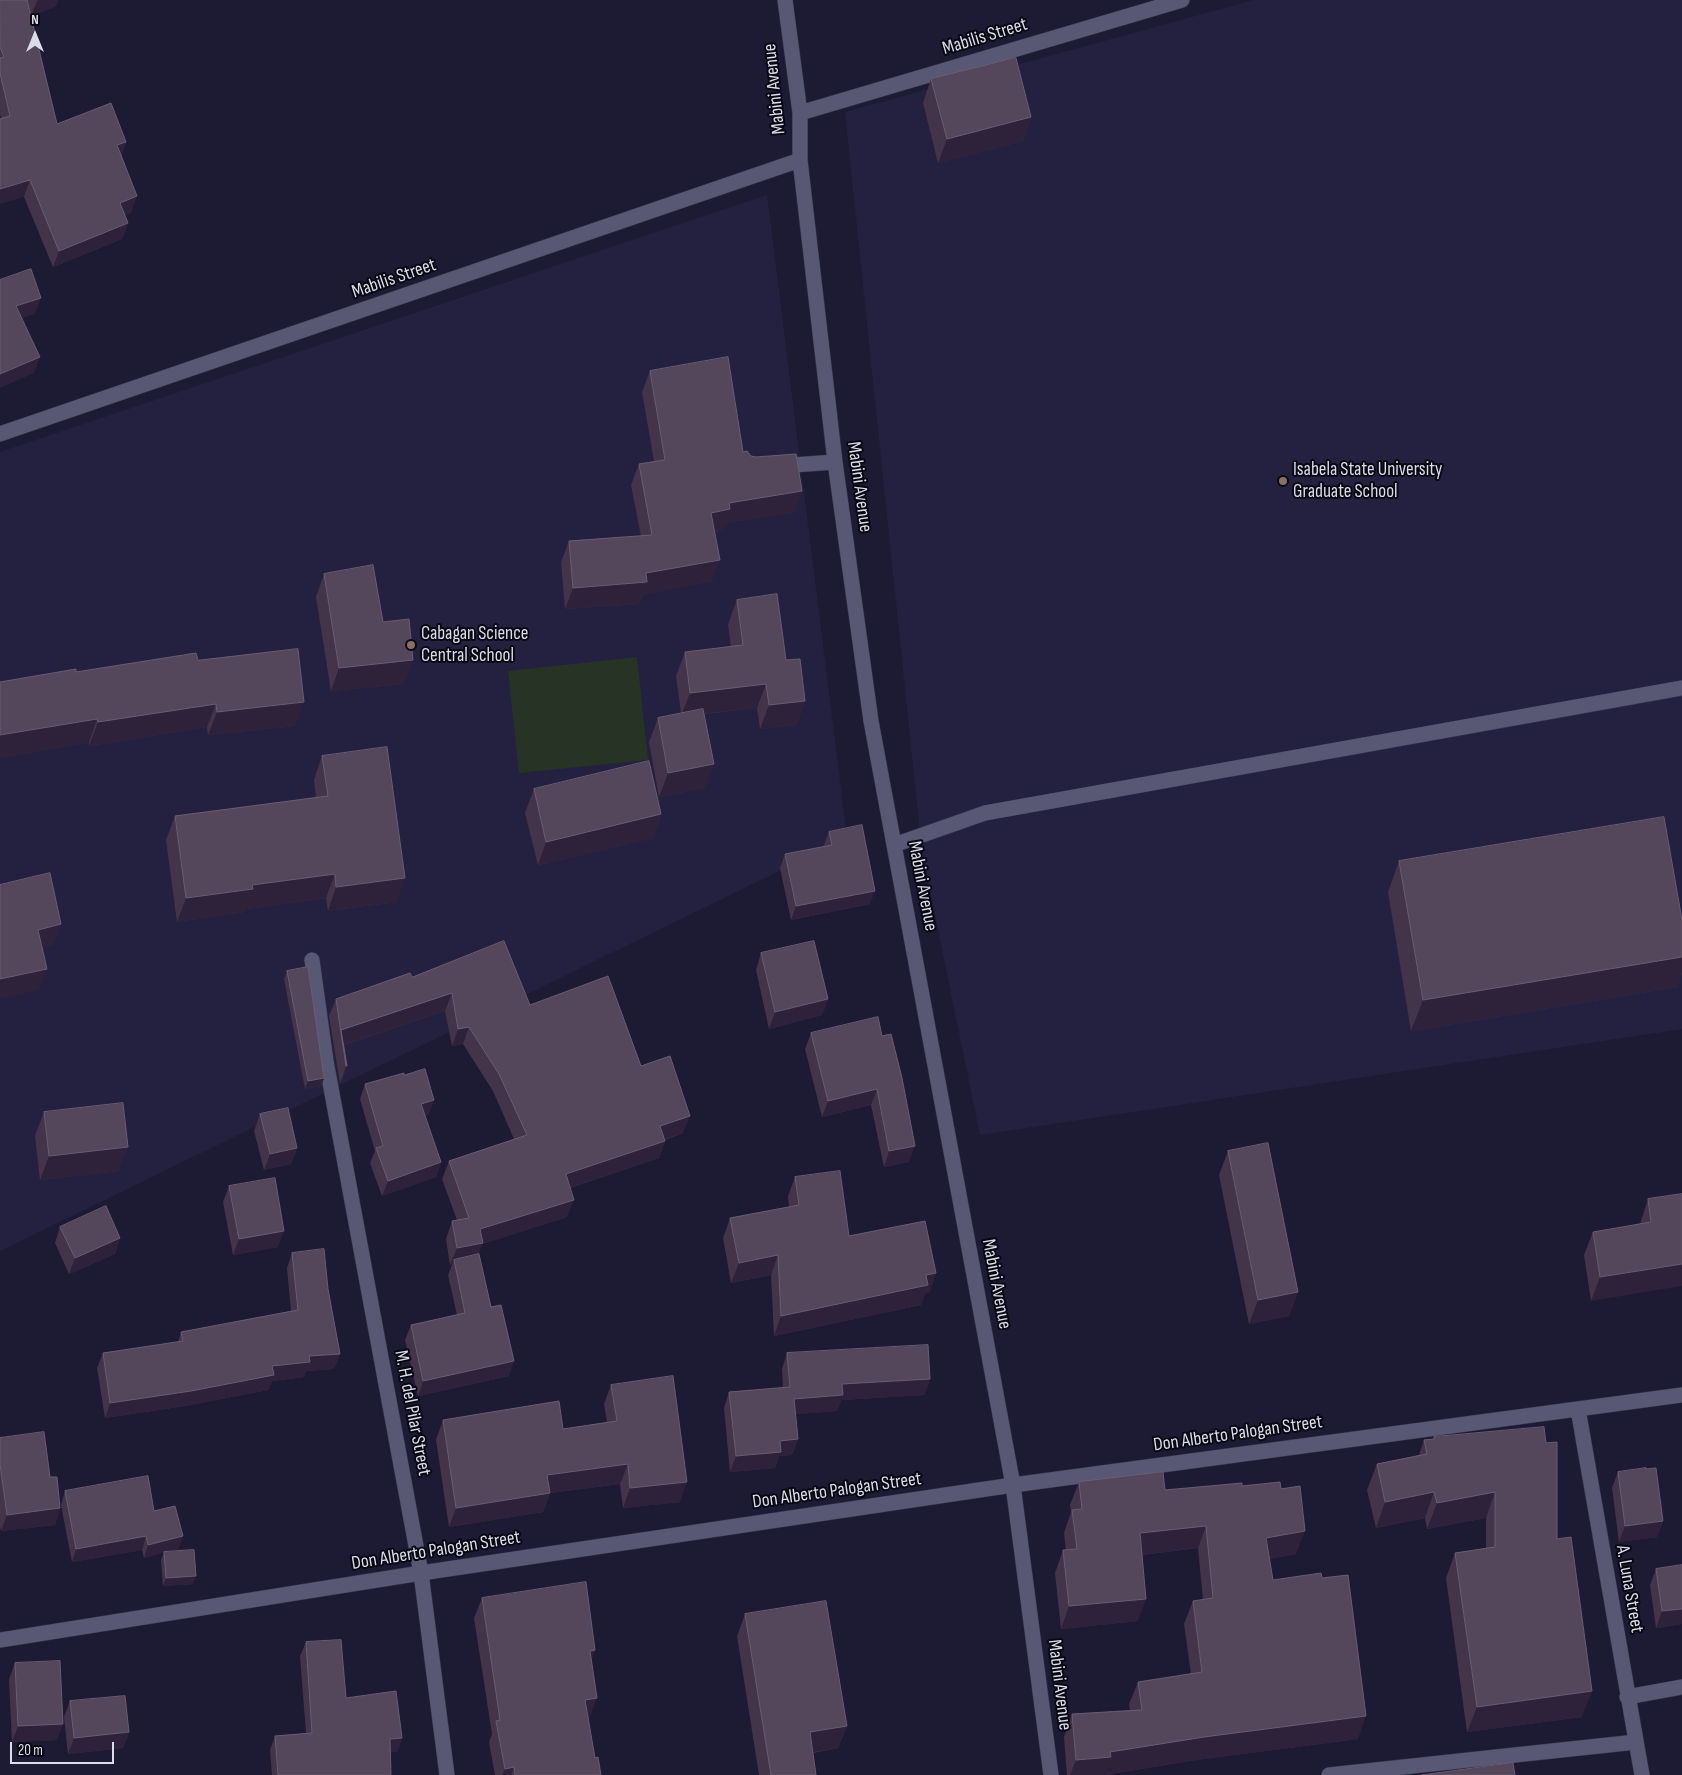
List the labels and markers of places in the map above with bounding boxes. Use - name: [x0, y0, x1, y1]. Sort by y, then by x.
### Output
- place label: Isabela State University Graduate School: [1293, 459, 1442, 503]
- marker: Isabela State University Graduate School: [1277, 475, 1289, 487]
- place label: Cabagan Science Central School: [421, 623, 528, 667]
- marker: Cabagan Science Central School: [405, 639, 417, 651]

